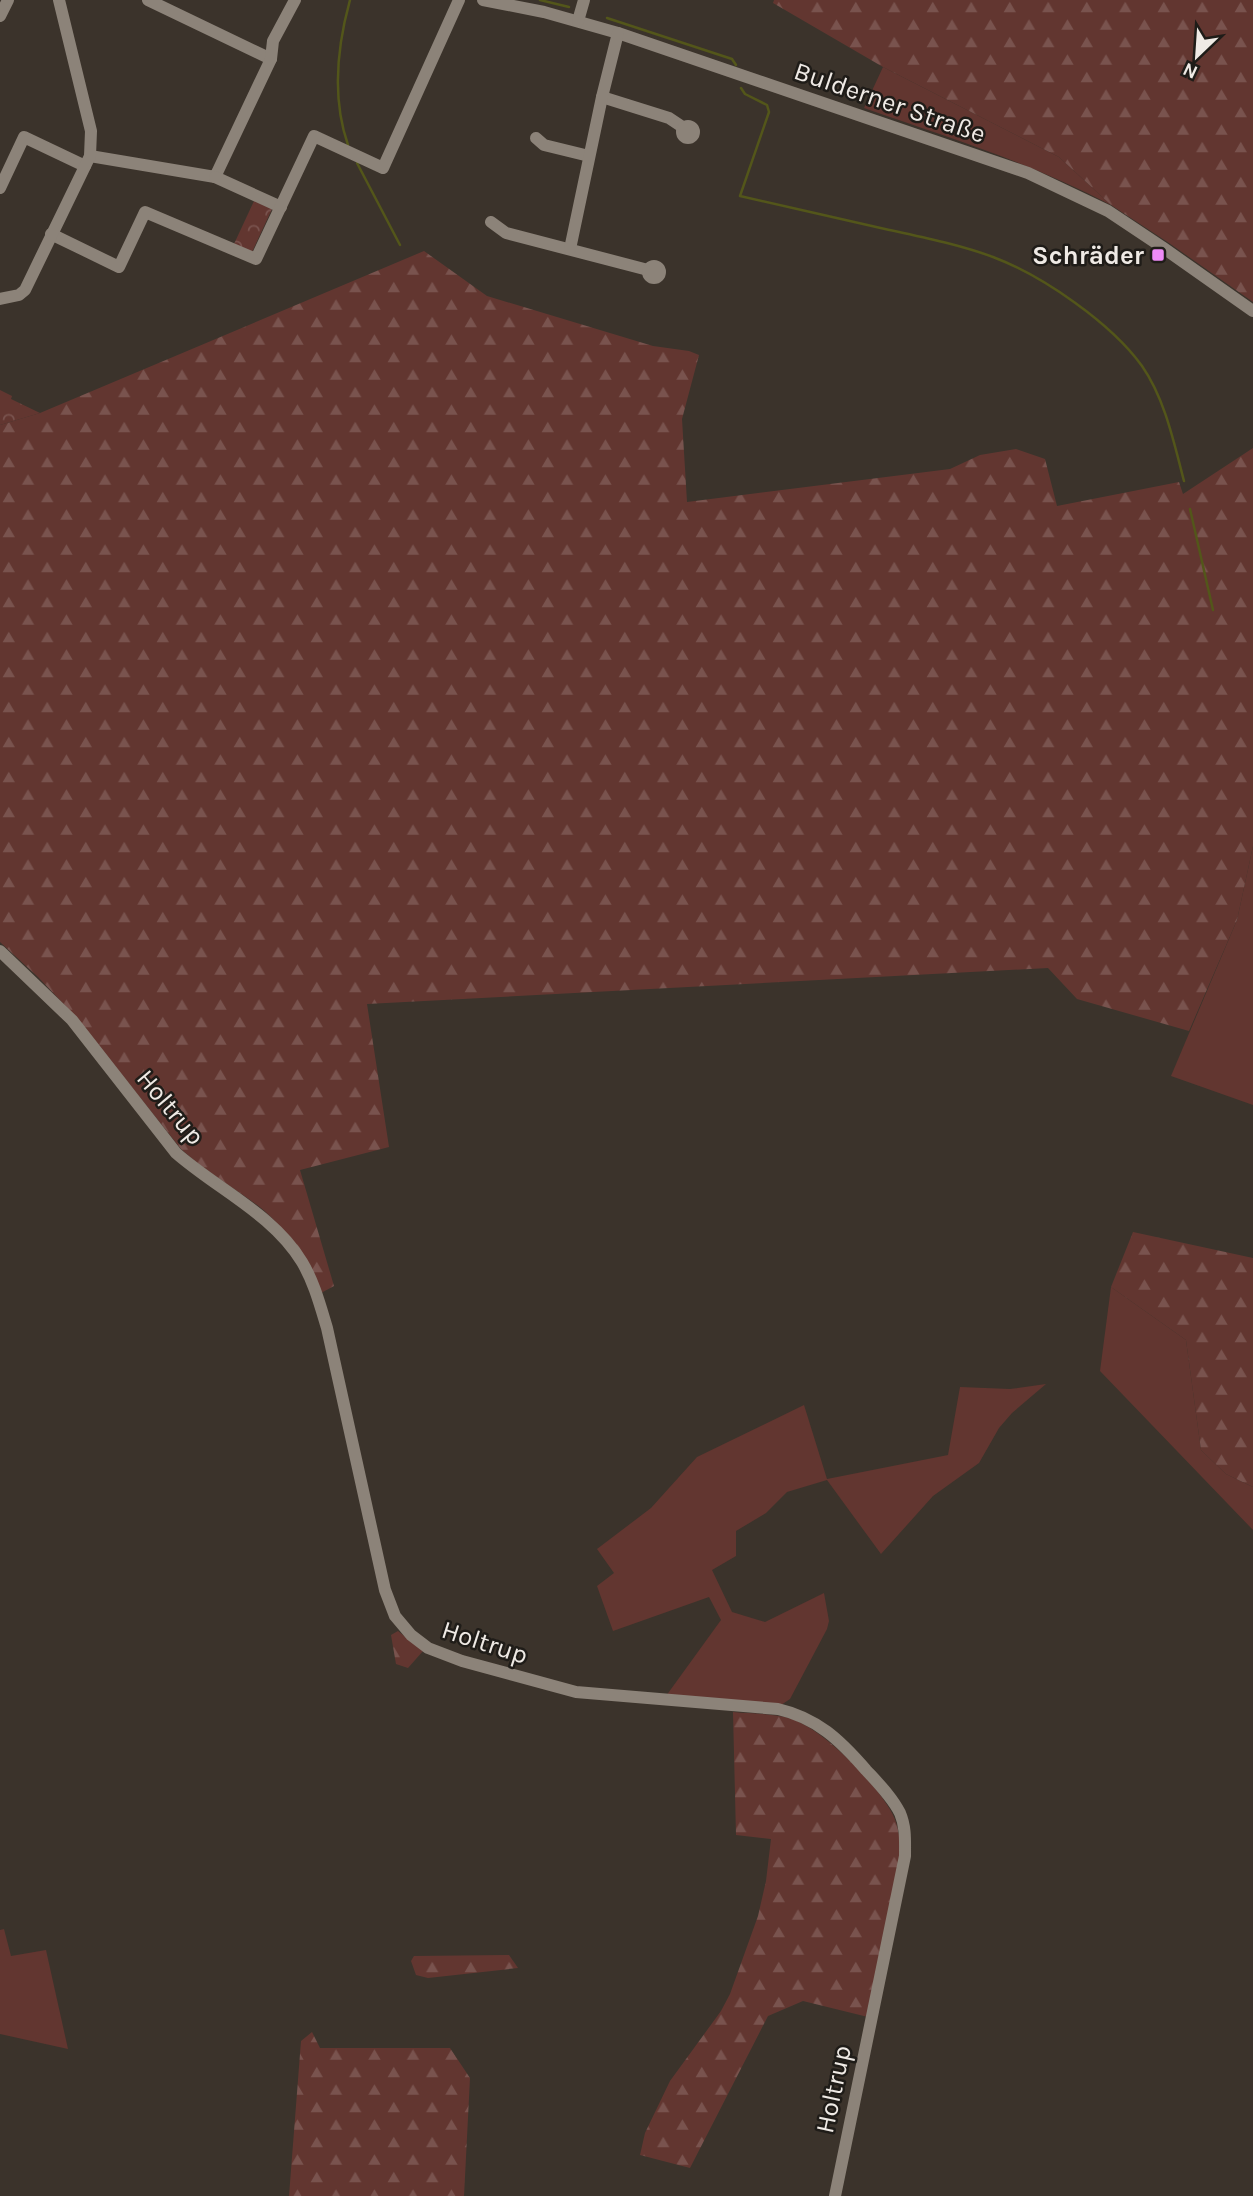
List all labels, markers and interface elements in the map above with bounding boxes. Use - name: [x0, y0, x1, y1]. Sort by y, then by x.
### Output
- north arrow: [1162, 21, 1232, 91]
- street label: Bulderner Straße: [790, 55, 990, 150]
- text: N: [1179, 58, 1201, 83]
- place label: Schräder: [1032, 240, 1145, 271]
- marker: Schräder: [1150, 247, 1166, 263]
- street label: Holtrup: [130, 1063, 211, 1151]
- street label: Holtrup: [438, 1614, 532, 1671]
- street label: Holtrup: [809, 2042, 858, 2136]

